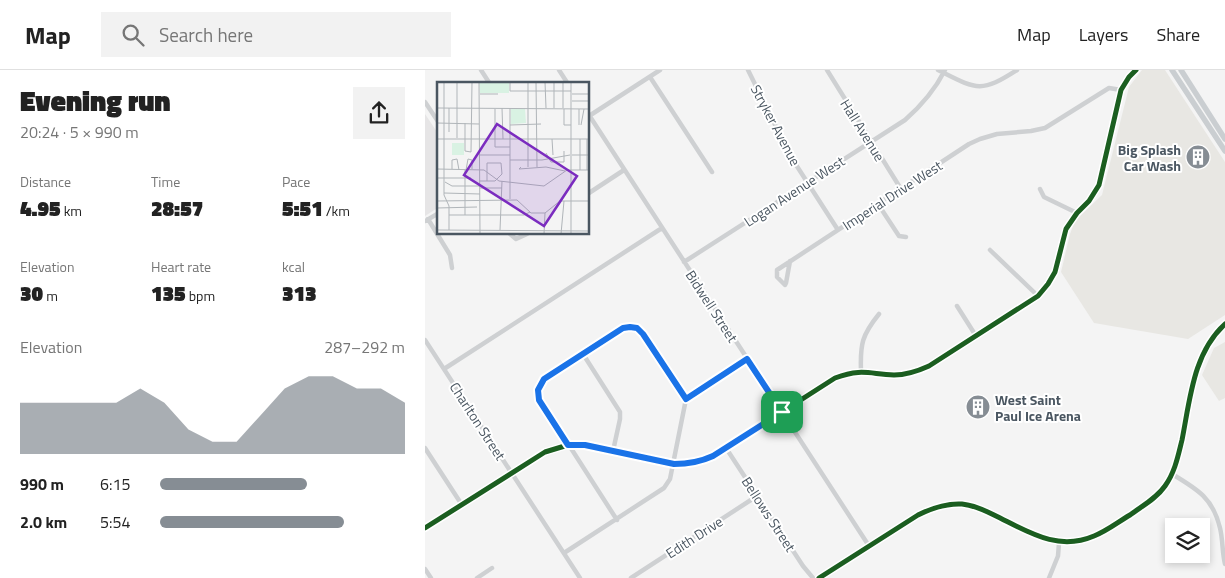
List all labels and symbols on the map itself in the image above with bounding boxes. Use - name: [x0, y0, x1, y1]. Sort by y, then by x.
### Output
- street label: Stryker Avenue: [746, 81, 806, 169]
- inset map: [437, 82, 590, 235]
- street label: Hall Avenue: [836, 95, 890, 165]
- place label: Big Splash Car Wash: [1118, 139, 1181, 176]
- building icon: Big Splash Car Wash: [1185, 144, 1211, 170]
- street label: Logan Avenue West: [740, 150, 849, 231]
- street label: Imperial Drive West: [838, 155, 946, 235]
- street label: Bidwell Street: [681, 266, 743, 346]
- street label: Charlton Street: [445, 378, 511, 464]
- place label: West Saint Paul Ice Arena: [995, 389, 1081, 426]
- pin: [761, 391, 803, 433]
- building icon: West Saint Paul Ice Arena: [965, 394, 991, 420]
- street label: Bellows Street: [737, 472, 801, 556]
- street label: Edith Drive: [661, 511, 727, 563]

